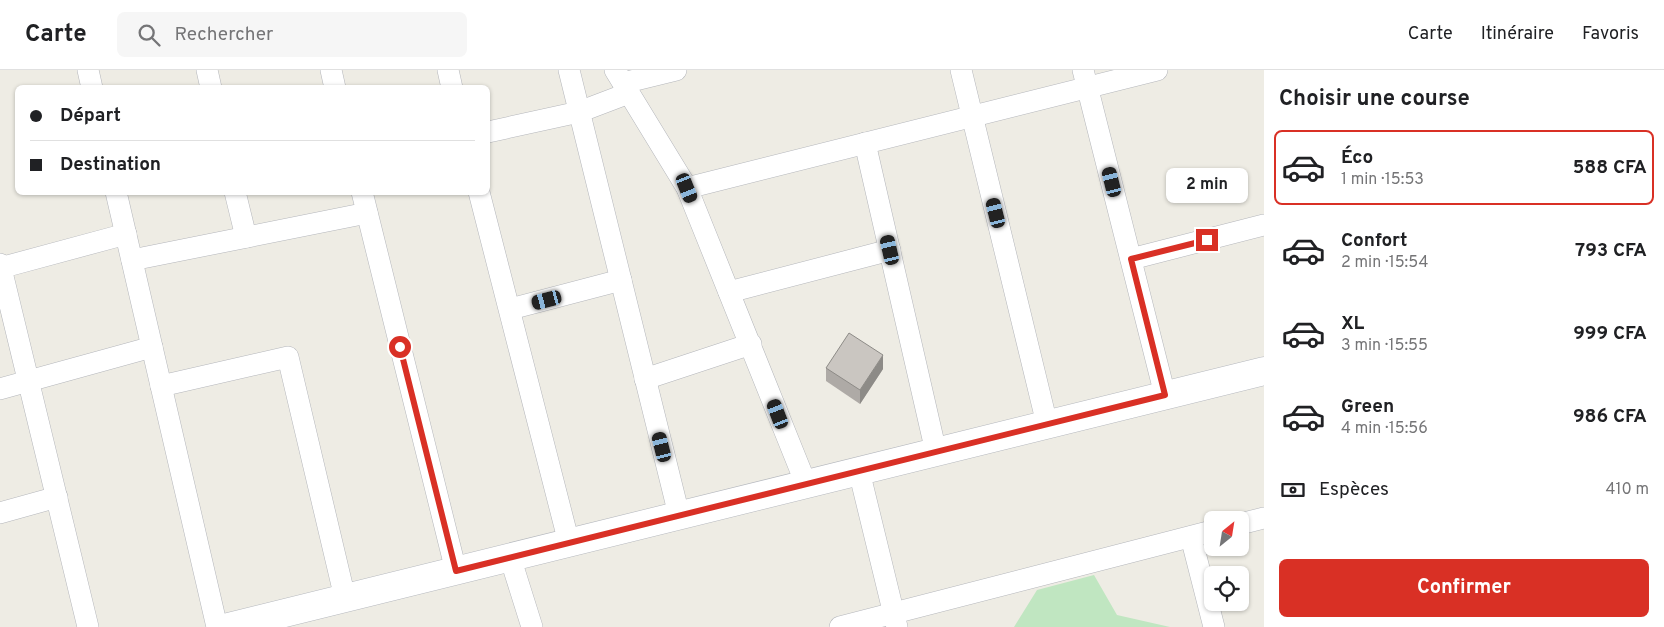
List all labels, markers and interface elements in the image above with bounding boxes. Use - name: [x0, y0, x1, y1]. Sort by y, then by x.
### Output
- search box: [117, 12, 467, 57]
- text: Carte: [25, 20, 87, 50]
- icon: search: [135, 21, 163, 49]
- text: Rechercher: [175, 23, 273, 47]
- text: Carte: [1408, 23, 1453, 46]
- text: Itinéraire: [1481, 23, 1554, 46]
- text: Favoris: [1582, 23, 1639, 46]
- text: Choisir une course: [1279, 86, 1470, 113]
- text: Départ: [60, 104, 121, 128]
- icon: car: [1281, 145, 1326, 190]
- text: Éco: [1341, 146, 1373, 170]
- text: Destination: [60, 153, 161, 177]
- text: 588 CFA: [1573, 156, 1647, 180]
- car: [1101, 166, 1122, 198]
- callout: 2 min: [1166, 168, 1248, 202]
- text: 1 min · 15:53: [1341, 170, 1424, 190]
- car: [674, 171, 699, 205]
- text: 2 min: [1186, 175, 1228, 195]
- car: [985, 197, 1006, 229]
- icon: car: [1281, 228, 1326, 273]
- route end: [1196, 229, 1218, 251]
- text: Confort: [1341, 229, 1407, 253]
- car: [879, 234, 900, 266]
- text: 793 CFA: [1575, 239, 1647, 263]
- text: 2 min · 15:54: [1341, 253, 1428, 273]
- car: [530, 289, 563, 311]
- icon: car: [1281, 311, 1326, 356]
- text: XL: [1341, 312, 1364, 336]
- text: 999 CFA: [1573, 322, 1647, 346]
- route start: [389, 336, 411, 358]
- text: 3 min · 15:55: [1341, 336, 1428, 356]
- icon: car: [1281, 394, 1326, 439]
- text: Green: [1341, 395, 1394, 419]
- car: [765, 397, 790, 431]
- text: 986 CFA: [1573, 405, 1647, 429]
- text: 4 min · 15:56: [1341, 419, 1428, 439]
- car: [651, 431, 672, 463]
- icon: cash: [1279, 476, 1307, 504]
- text: Espèces: [1319, 478, 1389, 502]
- text: 410 m: [1606, 480, 1649, 500]
- north arrow: [1204, 511, 1249, 556]
- map controls: [1204, 511, 1249, 611]
- button: Confirmer: [1279, 559, 1649, 617]
- button: locate: [1204, 566, 1249, 611]

